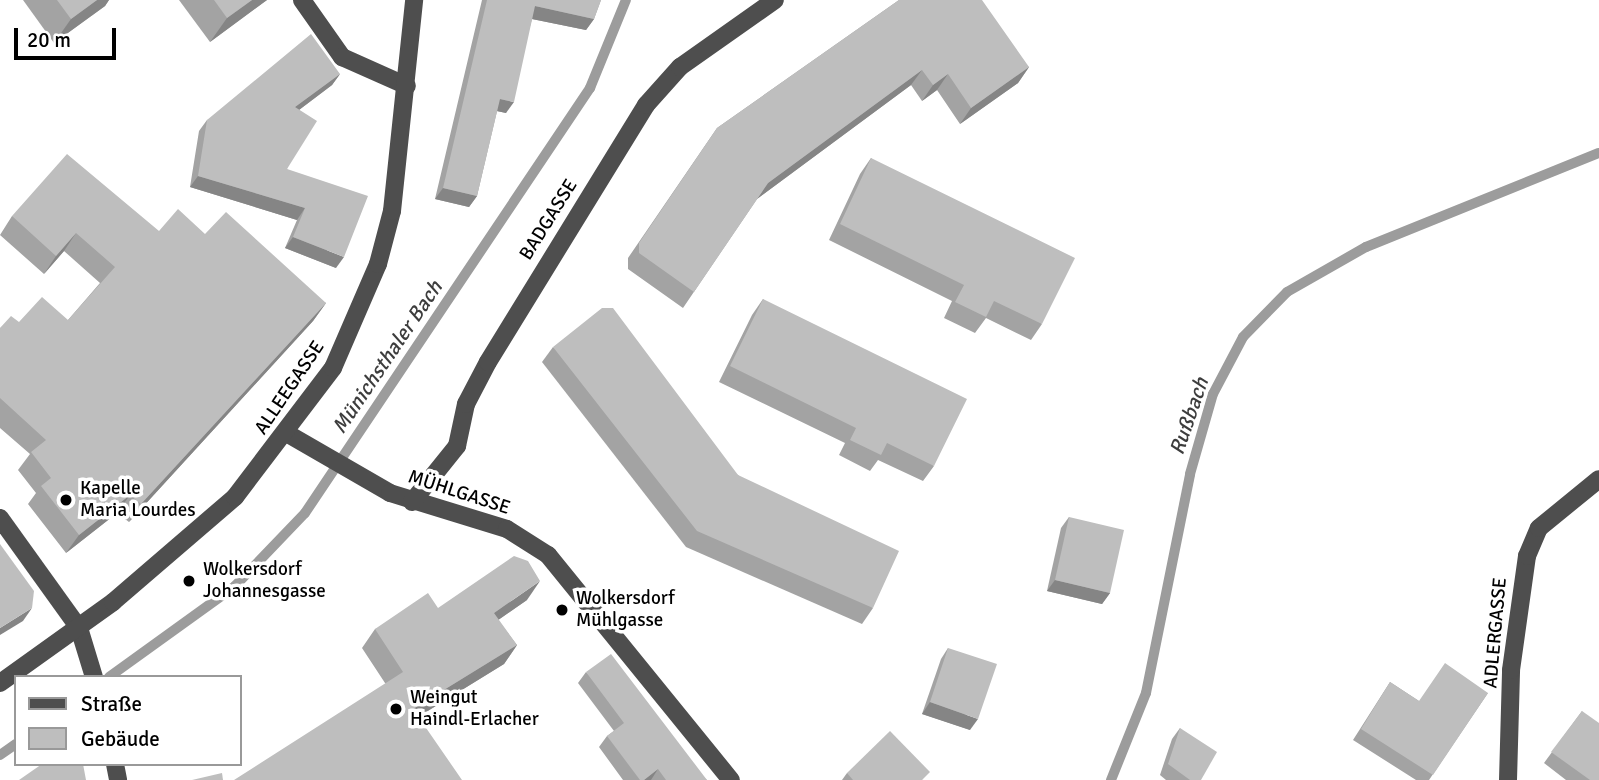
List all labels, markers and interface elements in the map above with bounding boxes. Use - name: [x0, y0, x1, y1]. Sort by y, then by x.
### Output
- scale bar: [18, 14, 119, 58]
- text: 20 m: [27, 27, 71, 53]
- street label: BADGASSE: [515, 175, 583, 265]
- water label: Münichsthaler Bach: [327, 276, 447, 438]
- street label: ALLEEGASSE: [250, 337, 330, 439]
- water label: Rußbach: [1164, 374, 1214, 458]
- street label: MÜHLGASSE: [405, 466, 513, 520]
- place label: Kapelle Maria Lourdes: [80, 478, 196, 522]
- marker: Kapelle Maria Lourdes: [58, 492, 74, 508]
- place label: Wolkersdorf Johannesgasse: [203, 559, 326, 603]
- marker: Wolkersdorf Johannesgasse: [181, 573, 197, 589]
- street label: ADLERGASSE: [1480, 577, 1512, 689]
- place label: Wolkersdorf Mühlgasse: [576, 588, 675, 632]
- marker: Wolkersdorf Mühlgasse: [554, 602, 570, 618]
- legend: [14, 675, 242, 766]
- place label: Weingut Haindl-Erlacher: [410, 687, 539, 731]
- text: Straße: [81, 691, 142, 717]
- marker: Weingut Haindl-Erlacher: [388, 701, 404, 717]
- text: Gebäude: [81, 726, 160, 752]

